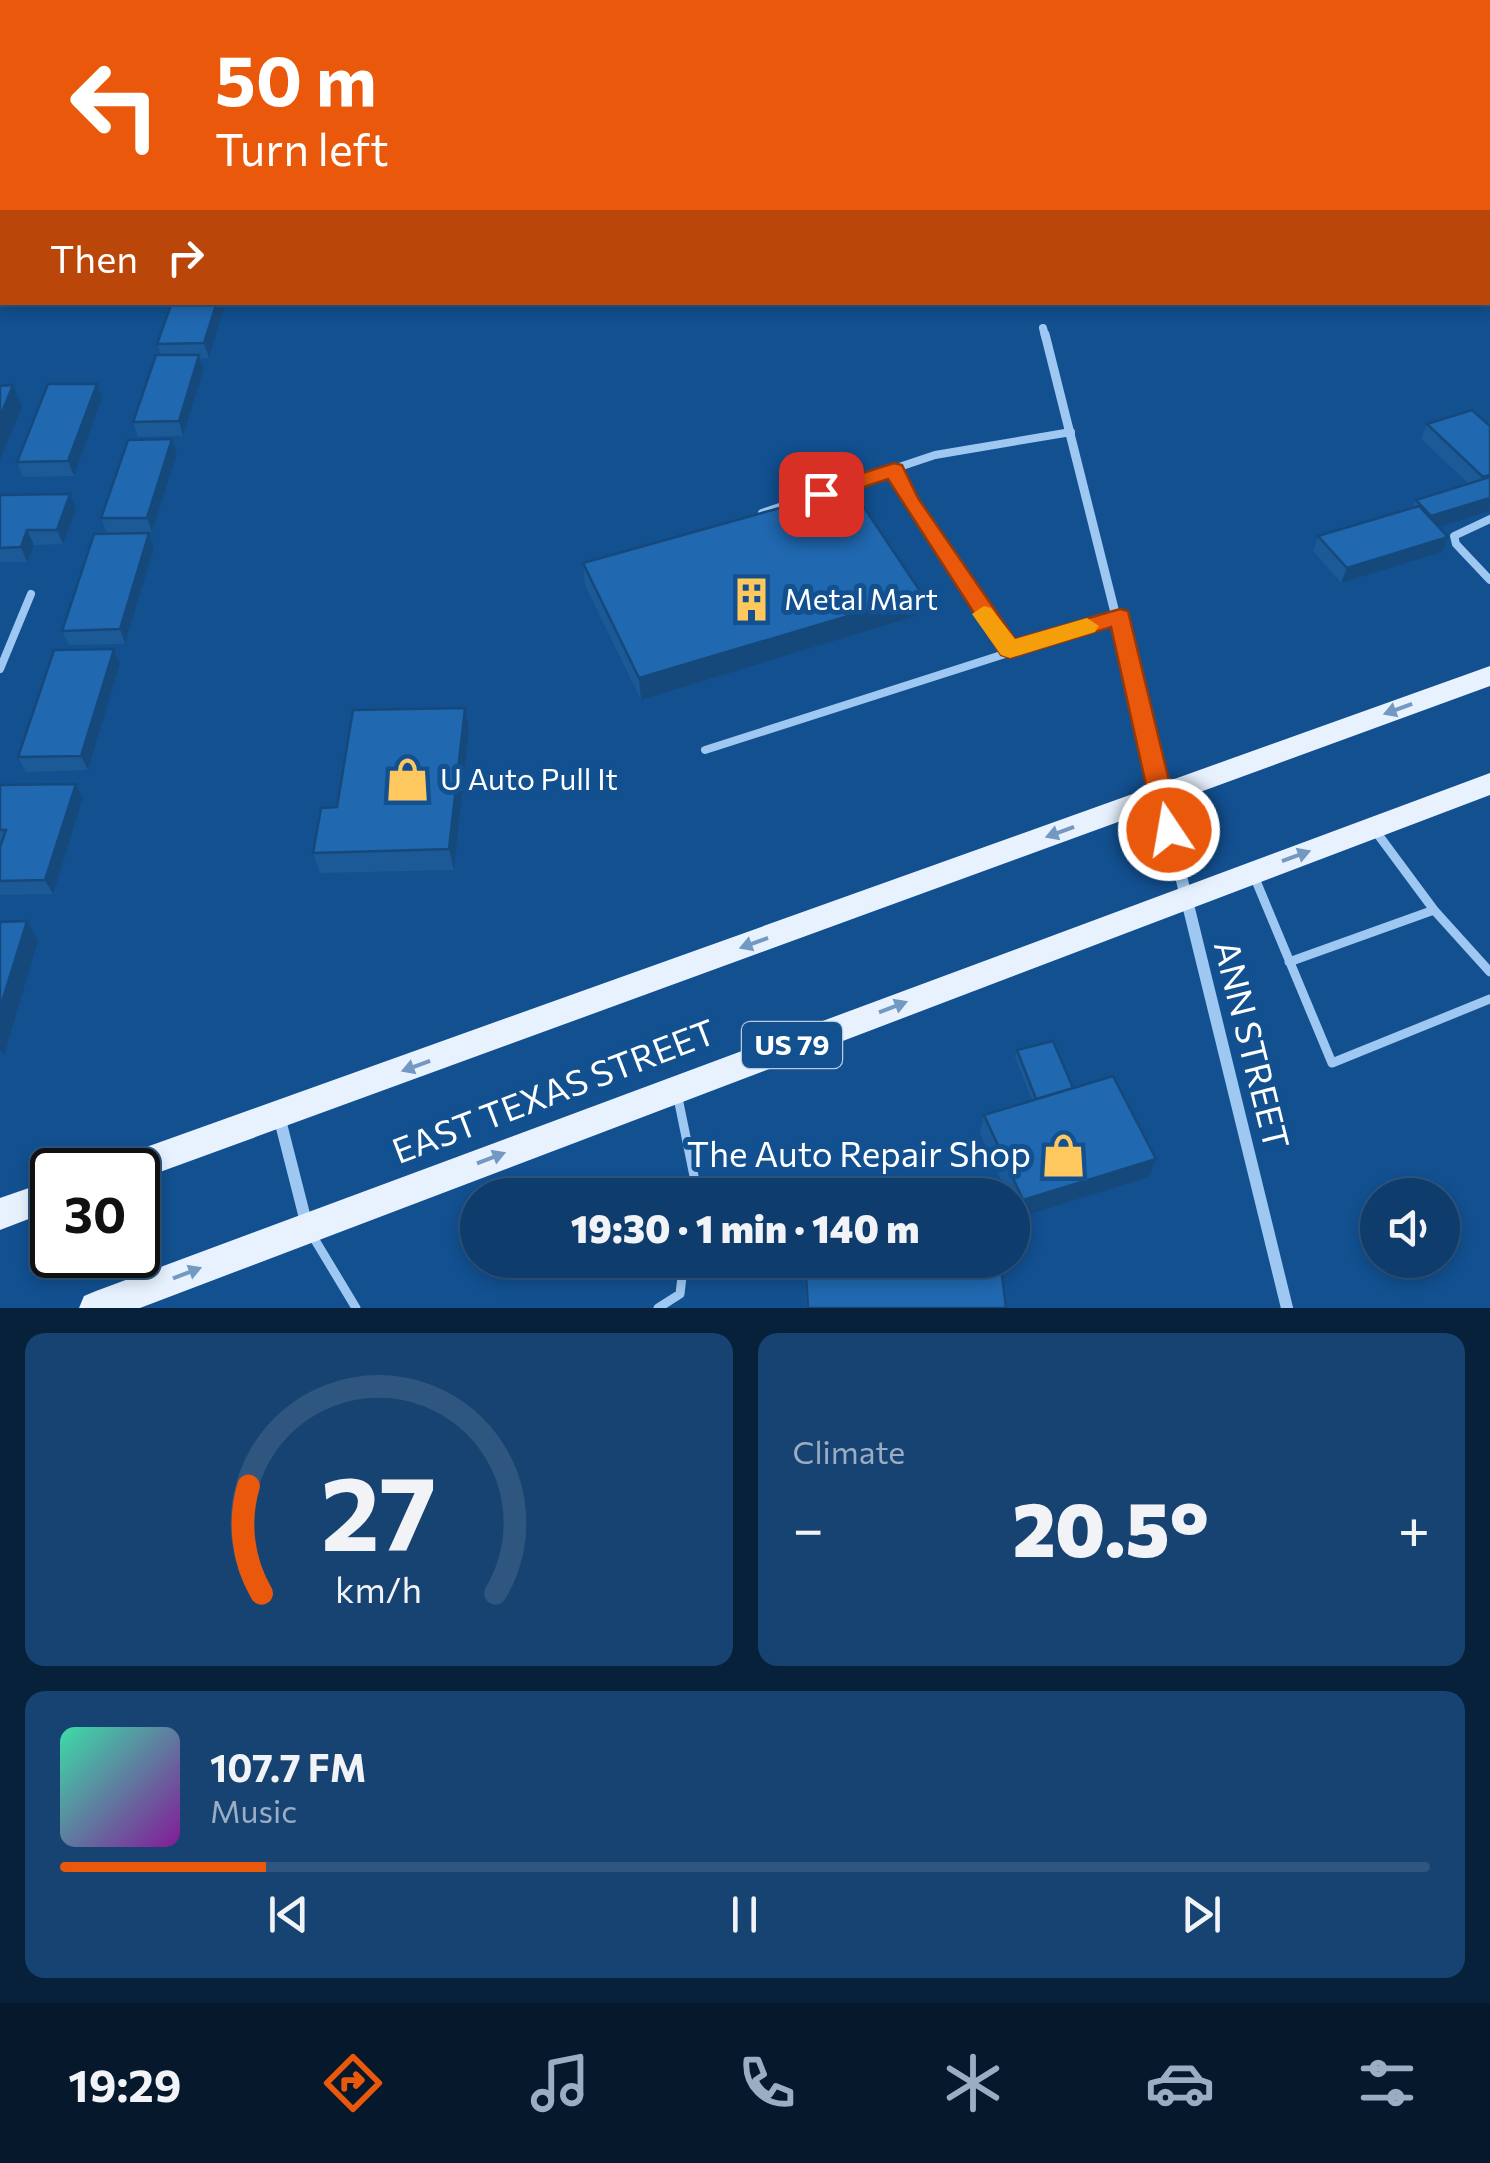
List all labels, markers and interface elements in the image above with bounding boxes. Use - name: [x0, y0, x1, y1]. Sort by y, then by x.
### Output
- text: 50 m: [215, 35, 377, 120]
- icon: left: [50, 40, 180, 170]
- text: Turn left: [215, 120, 389, 175]
- icon: right: [158, 230, 213, 285]
- text: Then: [50, 234, 138, 281]
- pin: [779, 452, 864, 537]
- icon: arrive: [794, 467, 849, 522]
- building icon: Metal Mart: [727, 576, 775, 624]
- place label: Metal Mart: [784, 579, 938, 616]
- one-way arrow: [1383, 703, 1413, 718]
- shop icon: U Auto Pull It: [383, 756, 431, 804]
- place label: U Auto Pull It: [440, 759, 618, 796]
- position arrow: [1117, 778, 1221, 882]
- one-way arrow: [1045, 825, 1075, 840]
- one-way arrow: [1281, 848, 1311, 863]
- one-way arrow: [739, 936, 769, 951]
- street label: ANN STREET: [1207, 936, 1300, 1153]
- one-way arrow: [879, 999, 909, 1014]
- street label: EAST TEXAS STREET: [386, 1008, 721, 1171]
- road number: US 79: [742, 1022, 842, 1068]
- one-way arrow: [401, 1059, 431, 1074]
- place label: The Auto Repair Shop: [687, 1131, 1031, 1174]
- shop icon: The Auto Repair Shop: [1040, 1131, 1088, 1179]
- speed limit sign: 30: [30, 1148, 160, 1278]
- one-way arrow: [476, 1150, 506, 1165]
- map controls: [1360, 1178, 1460, 1278]
- button: sound: [1360, 1178, 1460, 1278]
- text: 19:30 · 1 min · 140 m: [571, 1204, 919, 1251]
- one-way arrow: [172, 1265, 202, 1280]
- text: Climate: [793, 1431, 905, 1471]
- text: 27: [321, 1445, 437, 1572]
- text: 20.5°: [1012, 1481, 1209, 1572]
- text: −: [793, 1493, 824, 1560]
- text: +: [1398, 1493, 1430, 1560]
- text: km/h: [335, 1567, 422, 1610]
- text: 107.7 FM: [210, 1743, 366, 1790]
- text: Music: [210, 1790, 297, 1830]
- icon: previous: [261, 1887, 316, 1942]
- icon: pause: [717, 1887, 772, 1942]
- icon: next: [1174, 1887, 1229, 1942]
- icon: directions: [318, 2048, 388, 2118]
- icon: music: [525, 2048, 595, 2118]
- icon: phone: [732, 2048, 802, 2118]
- icon: climate: [938, 2048, 1008, 2118]
- icon: car: [1145, 2048, 1215, 2118]
- icon: filters: [1352, 2048, 1422, 2118]
- text: 19:29: [68, 2056, 181, 2111]

